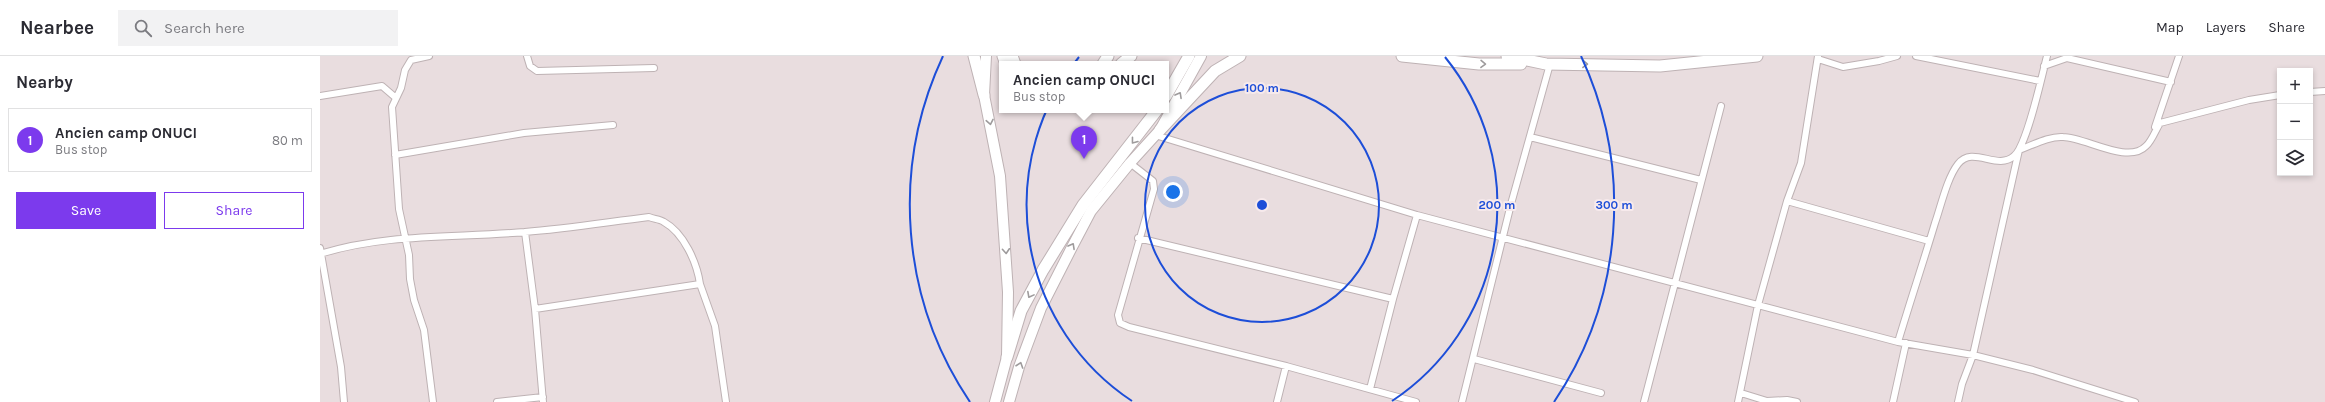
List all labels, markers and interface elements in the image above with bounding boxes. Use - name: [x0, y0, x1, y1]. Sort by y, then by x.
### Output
- search box: [118, 10, 398, 46]
- text: Nearbee: [20, 17, 94, 39]
- icon: search: [132, 17, 154, 39]
- text: Search here: [164, 19, 245, 37]
- text: Map: [2156, 19, 2184, 36]
- text: Layers: [2206, 19, 2246, 36]
- text: Share: [2268, 19, 2305, 36]
- one-way arrow: [1480, 60, 1486, 68]
- one-way arrow: [1582, 60, 1588, 68]
- popup: [999, 61, 1169, 113]
- map controls: [2277, 68, 2313, 176]
- button: +: [2277, 68, 2313, 104]
- text: Ancien camp ONUCI: [1013, 71, 1155, 89]
- text: Nearby: [16, 72, 73, 92]
- text: 100 m: [1245, 81, 1279, 95]
- text: Bus stop: [1013, 89, 1065, 104]
- one-way arrow: [1175, 92, 1182, 99]
- button: −: [2277, 104, 2313, 140]
- one-way arrow: [985, 119, 993, 126]
- text: Ancien camp ONUCI: [55, 124, 197, 142]
- pin: 1: [1071, 126, 1097, 159]
- text: 1: [28, 133, 32, 148]
- text: 80 m: [272, 133, 303, 148]
- one-way arrow: [1131, 136, 1138, 144]
- button: layers: [2277, 140, 2313, 176]
- text: Bus stop: [55, 142, 107, 157]
- your location: [1163, 182, 1183, 202]
- button: Save: [16, 192, 156, 229]
- button: Share: [164, 192, 304, 229]
- centre of rings: [1255, 198, 1269, 212]
- text: 200 m: [1479, 198, 1515, 212]
- text: 300 m: [1595, 198, 1633, 212]
- one-way arrow: [1068, 243, 1075, 250]
- one-way arrow: [1001, 248, 1010, 254]
- one-way arrow: [1027, 290, 1034, 298]
- one-way arrow: [1016, 361, 1024, 368]

